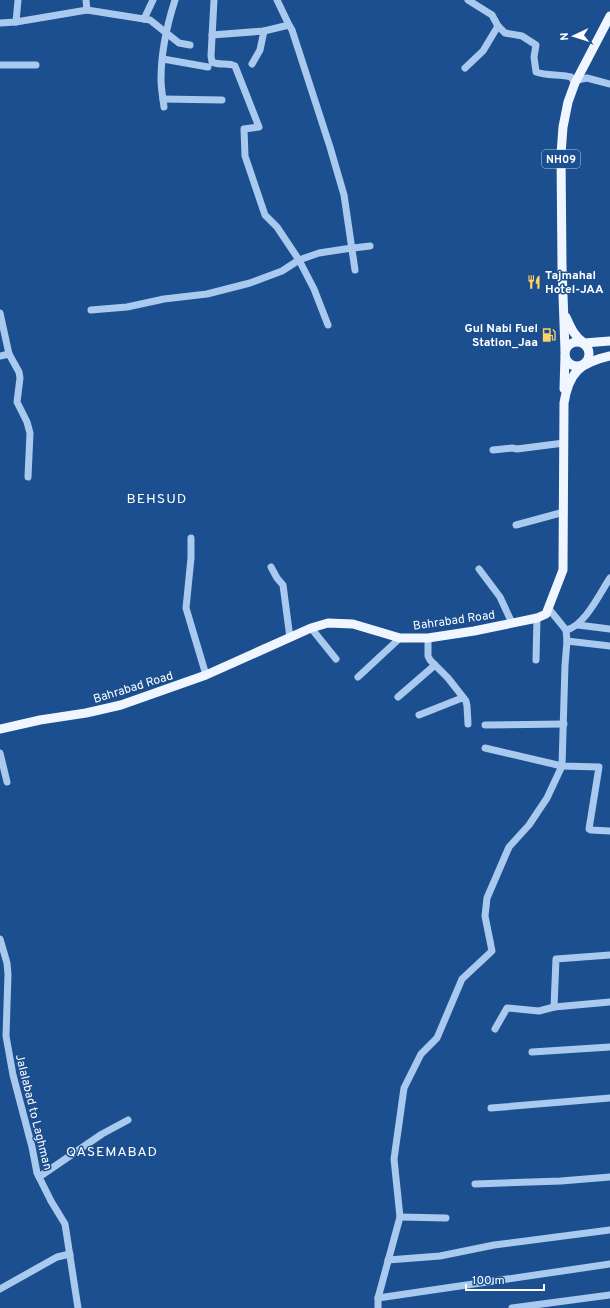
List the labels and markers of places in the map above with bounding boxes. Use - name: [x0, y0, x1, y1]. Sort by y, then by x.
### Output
- place label: Tajmahal Hotel-JAA: [545, 268, 604, 298]
- restaurant icon: Tajmahal Hotel-JAA: [526, 274, 542, 290]
- place label: Gul Nabi Fuel Station_Jaa: [465, 321, 538, 351]
- fuel station icon: Gul Nabi Fuel Station_Jaa: [541, 327, 557, 343]

